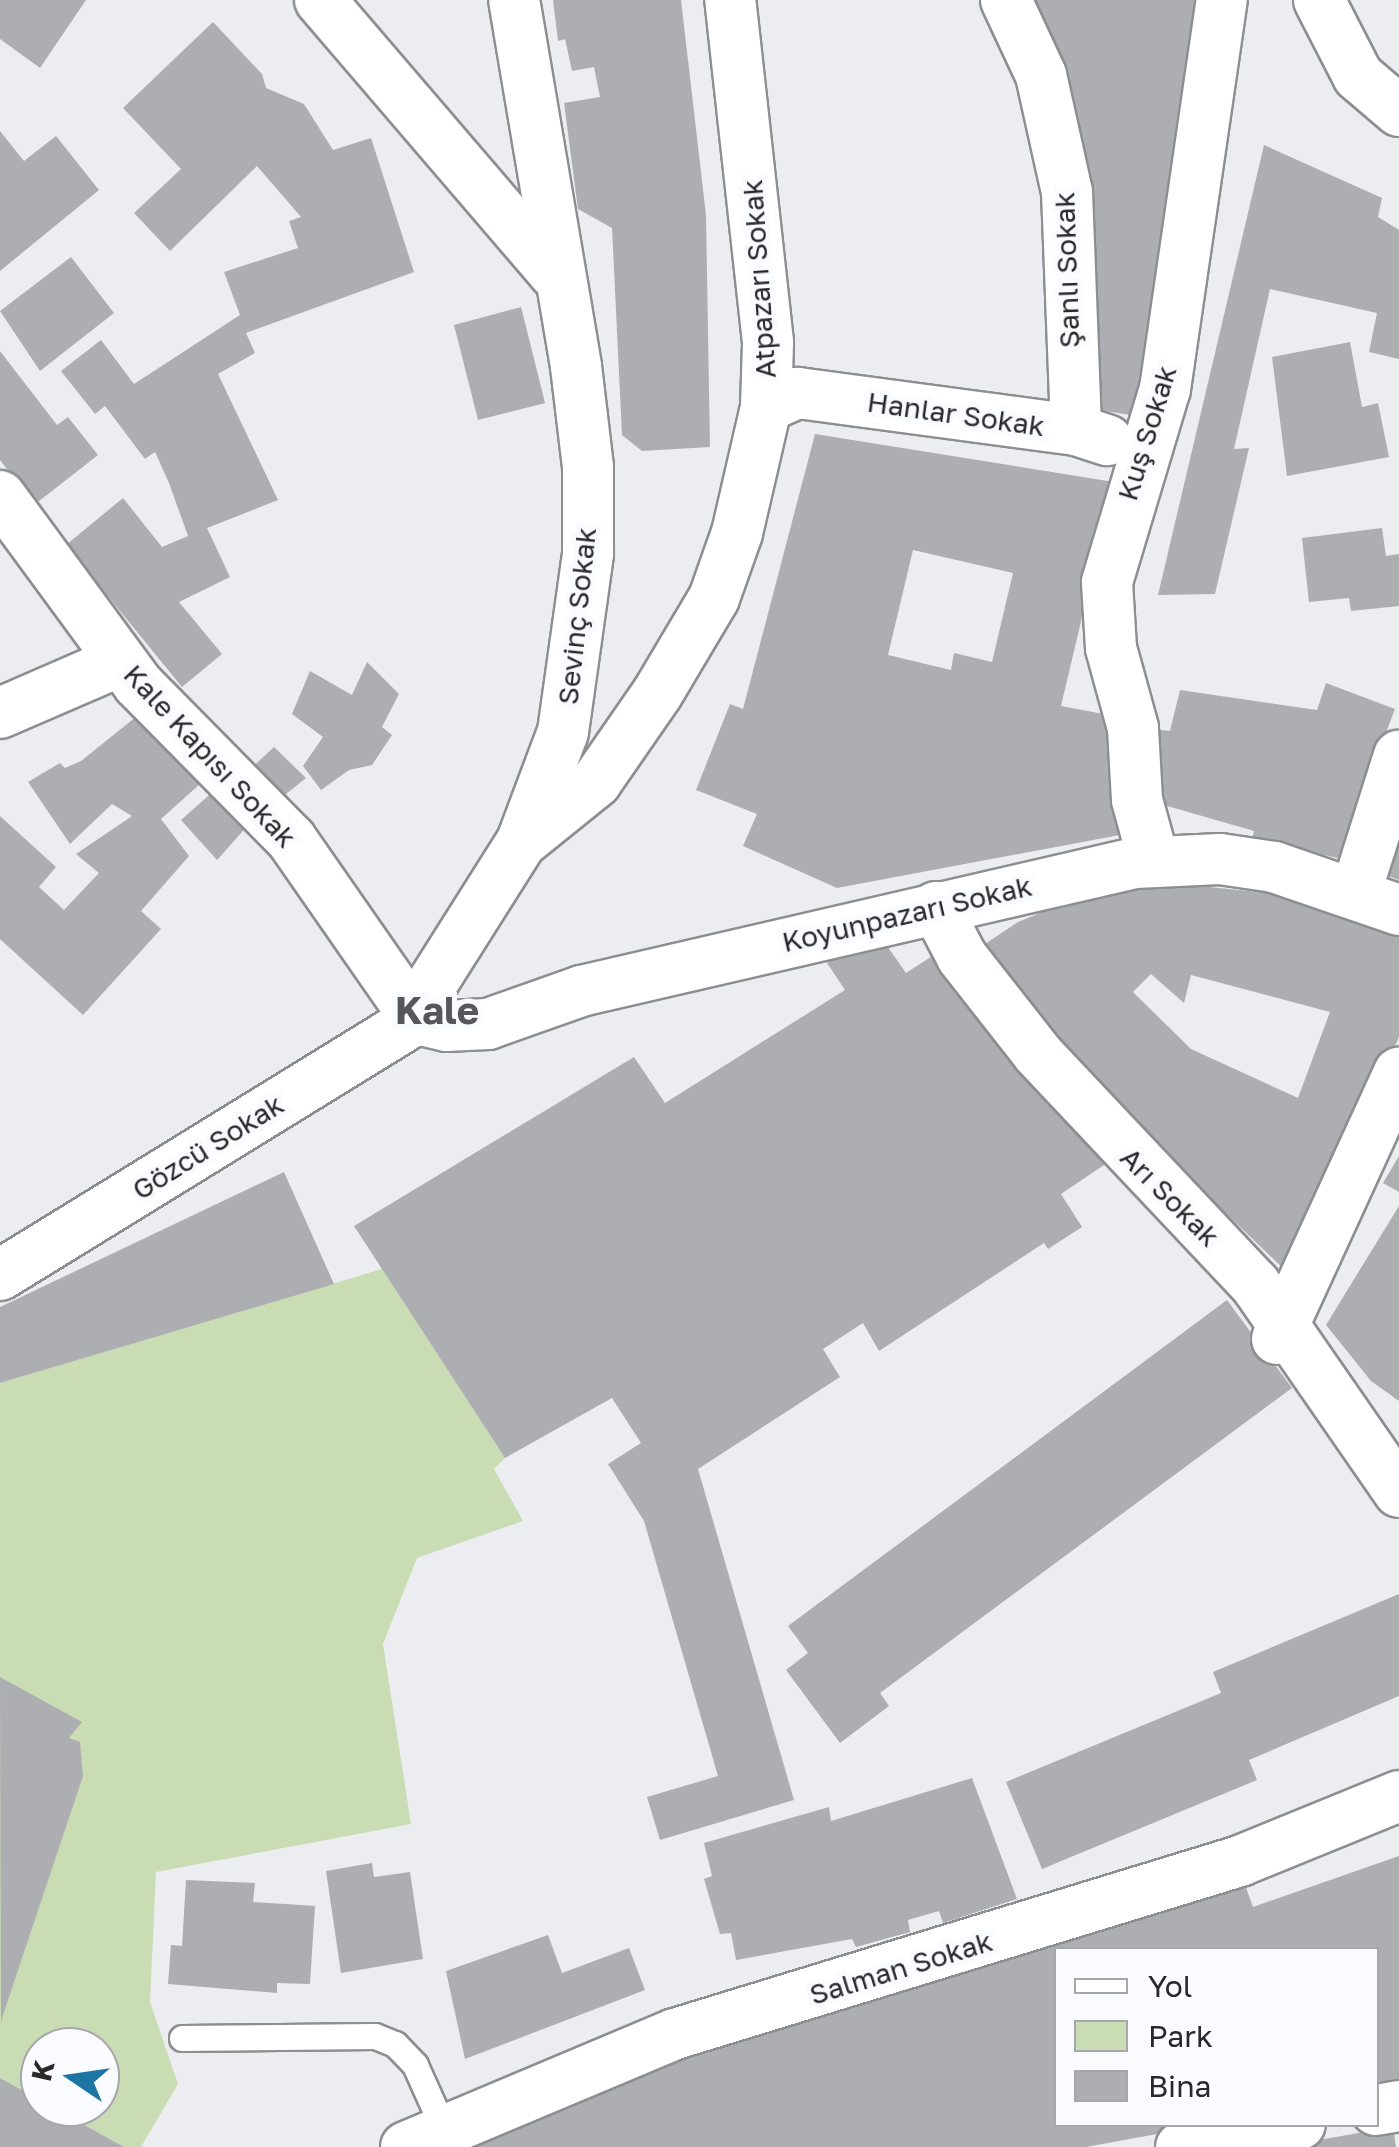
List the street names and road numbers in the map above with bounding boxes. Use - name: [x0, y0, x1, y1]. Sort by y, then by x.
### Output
- street label: Atpazarı Sokak: [735, 178, 783, 380]
- street label: Şanlı Sokak: [1047, 191, 1087, 349]
- street label: Kuş Sokak: [1111, 361, 1183, 505]
- street label: Hanlar Sokak: [865, 385, 1047, 443]
- street label: Sevinç Sokak: [551, 526, 603, 706]
- street label: Kale Kapısı Sokak: [117, 658, 303, 854]
- street label: Koyunpazarı Sokak: [779, 869, 1035, 959]
- street label: Gözcü Sokak: [126, 1087, 290, 1207]
- street label: Arı Sokak: [1114, 1141, 1226, 1253]
- street label: Salman Sokak: [806, 1924, 996, 2012]

